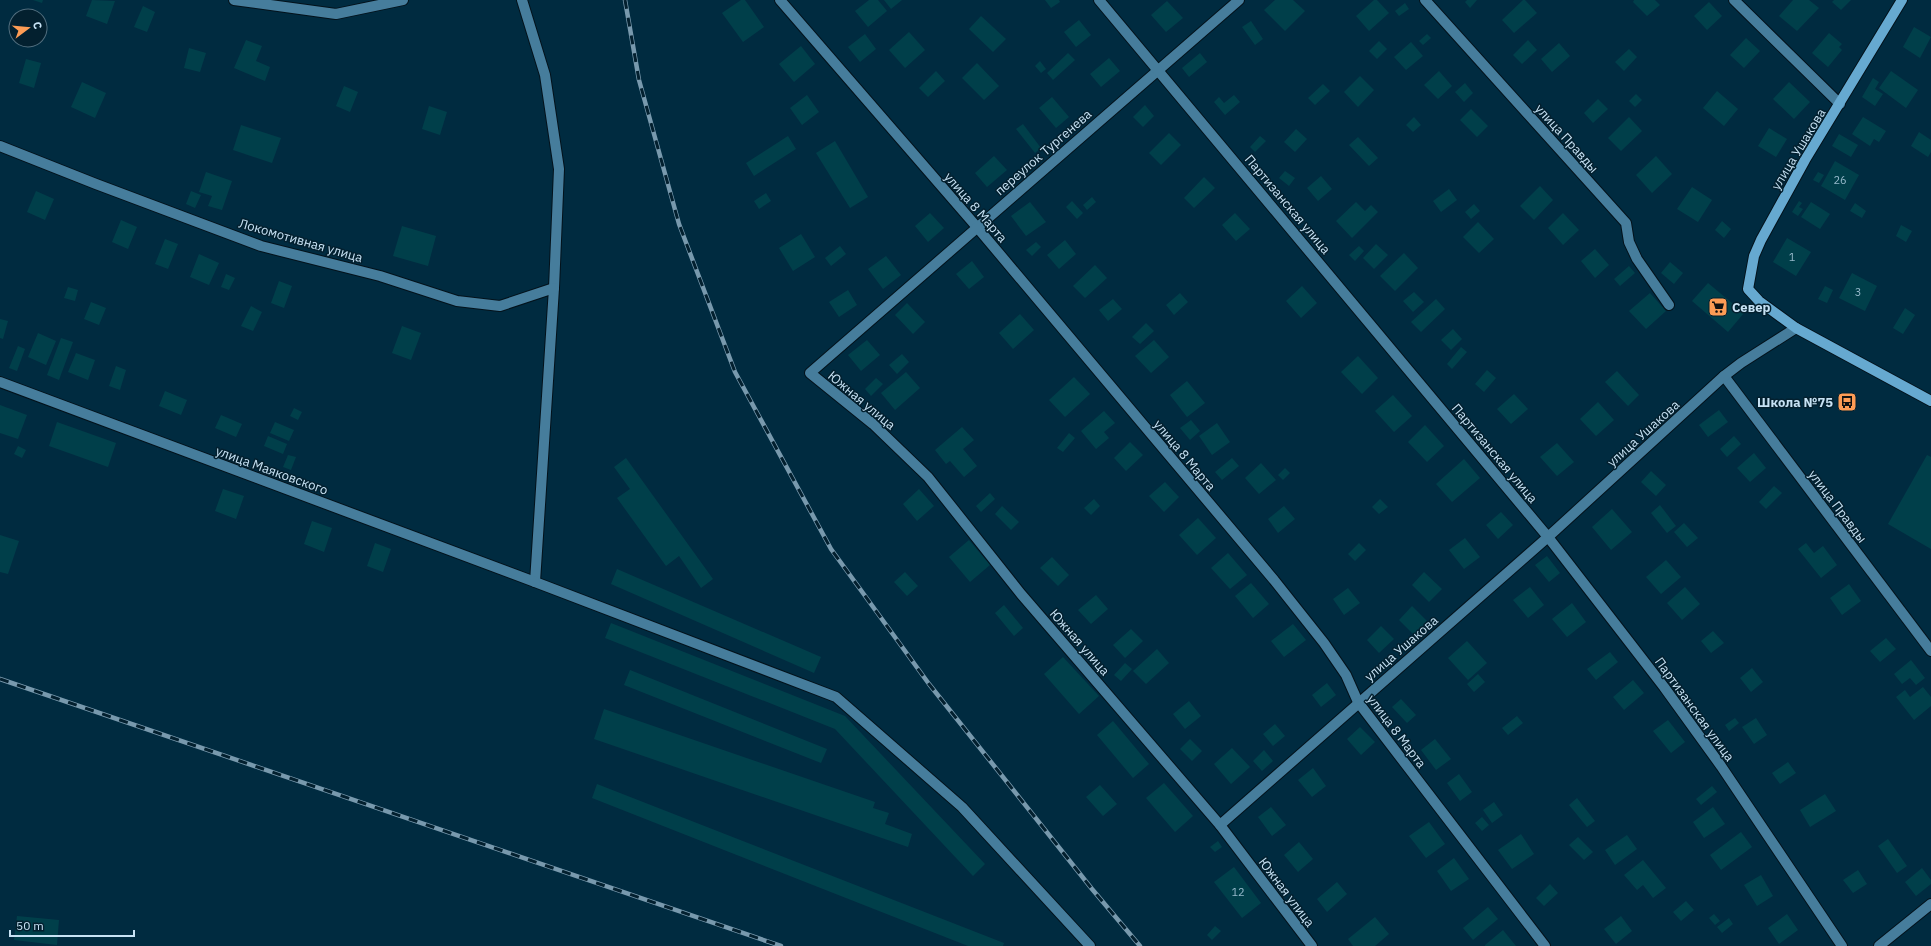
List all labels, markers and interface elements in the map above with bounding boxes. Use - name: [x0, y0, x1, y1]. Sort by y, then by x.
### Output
- north arrow: [8, 8, 48, 48]
- text: С: [30, 20, 45, 31]
- street label: улица Правды: [1531, 100, 1602, 176]
- street label: улица Ушакова: [1767, 105, 1829, 193]
- street label: переулок Тургенева: [991, 106, 1095, 199]
- street label: Партизанская улица: [1241, 151, 1334, 258]
- street label: улица 8 Марта: [940, 169, 1011, 246]
- house number: 26: [1833, 173, 1847, 187]
- street label: Локомотивная улица: [237, 215, 365, 266]
- house number: 1: [1789, 250, 1796, 264]
- house number: 3: [1855, 285, 1861, 299]
- supermarket icon: Север: [1707, 296, 1729, 318]
- place label: Север: [1732, 299, 1770, 316]
- street label: Южная улица: [824, 367, 899, 434]
- bus stop icon: Школа №75: [1836, 391, 1858, 413]
- place label: Школа №75: [1757, 394, 1833, 411]
- street label: улица Ушакова: [1603, 396, 1683, 470]
- street label: Партизанская улица: [1448, 400, 1541, 507]
- street label: улица 8 Марта: [1150, 416, 1219, 494]
- street label: улица Маяковского: [213, 442, 330, 499]
- street label: улица Правды: [1805, 466, 1871, 546]
- street label: Южная улица: [1046, 605, 1113, 679]
- street label: улица Ушакова: [1361, 612, 1442, 685]
- street label: Партизанская улица: [1651, 654, 1738, 765]
- street label: улица 8 Марта: [1363, 691, 1430, 771]
- street label: Южная улица: [1255, 854, 1318, 931]
- house number: 12: [1231, 885, 1245, 899]
- scale bar: [10, 912, 134, 938]
- text: 50 m: [16, 918, 44, 933]

